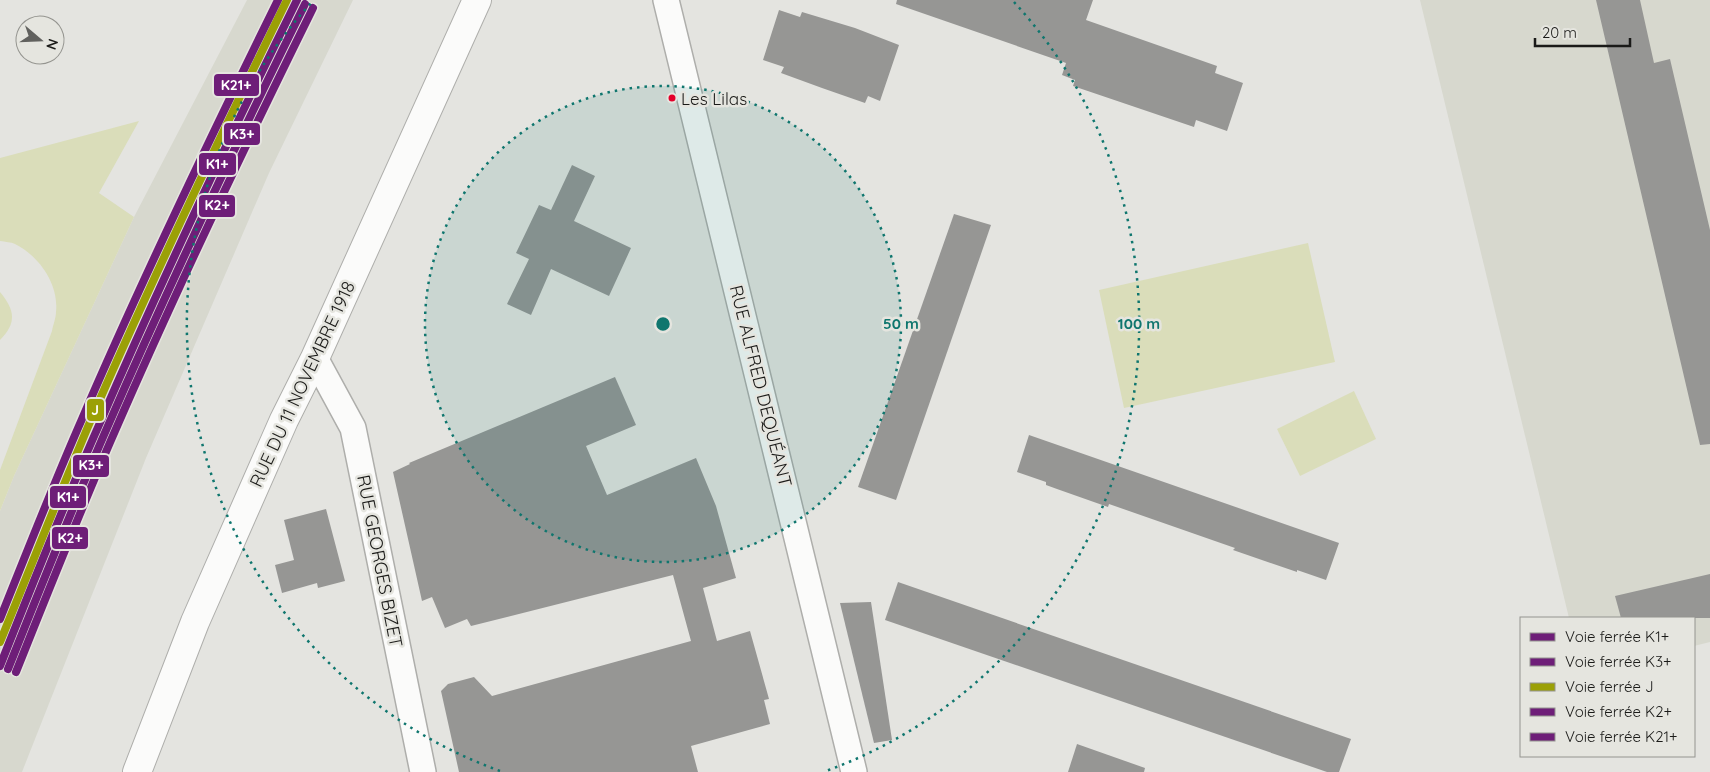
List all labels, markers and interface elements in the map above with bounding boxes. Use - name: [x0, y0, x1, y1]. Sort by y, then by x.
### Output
- north arrow: [15, 15, 65, 65]
- scale bar: [1535, 15, 1630, 47]
- text: 20 m: [1542, 23, 1577, 42]
- text: N: [42, 36, 62, 52]
- line badge: K21+: [213, 73, 260, 97]
- text: K21+: [221, 76, 251, 94]
- place label: Les Lilas: [681, 88, 747, 109]
- marker: Les Lilas: [667, 93, 677, 103]
- line badge: K3+: [223, 122, 261, 146]
- text: K3+: [230, 125, 254, 143]
- line badge: K1+: [198, 152, 237, 176]
- text: K1+: [206, 155, 228, 173]
- line badge: K2+: [198, 194, 236, 218]
- text: K2+: [204, 196, 230, 214]
- street label: RUE DU 11 NOVEMBRE 1918: [244, 277, 360, 491]
- street label: RUE ALFRED DEQUÉANT: [725, 283, 797, 489]
- text: 50 m: [883, 314, 919, 333]
- text: 100 m: [1118, 314, 1160, 333]
- centre of rings: [654, 315, 672, 333]
- line badge: J: [86, 398, 105, 422]
- text: J: [91, 401, 99, 419]
- line badge: K3+: [72, 454, 110, 478]
- text: K3+: [79, 456, 103, 474]
- street label: RUE GEORGES BIZET: [352, 473, 408, 649]
- line badge: K1+: [49, 485, 87, 509]
- text: K1+: [57, 488, 79, 506]
- line badge: K2+: [51, 526, 89, 550]
- text: K2+: [57, 529, 83, 547]
- legend: [1520, 617, 1695, 757]
- text: Voie ferrée K1+: [1565, 627, 1669, 646]
- text: Voie ferrée K3+: [1565, 652, 1671, 671]
- text: Voie ferrée J: [1565, 677, 1654, 696]
- text: Voie ferrée K2+: [1565, 702, 1672, 721]
- text: Voie ferrée K21+: [1565, 727, 1677, 746]

